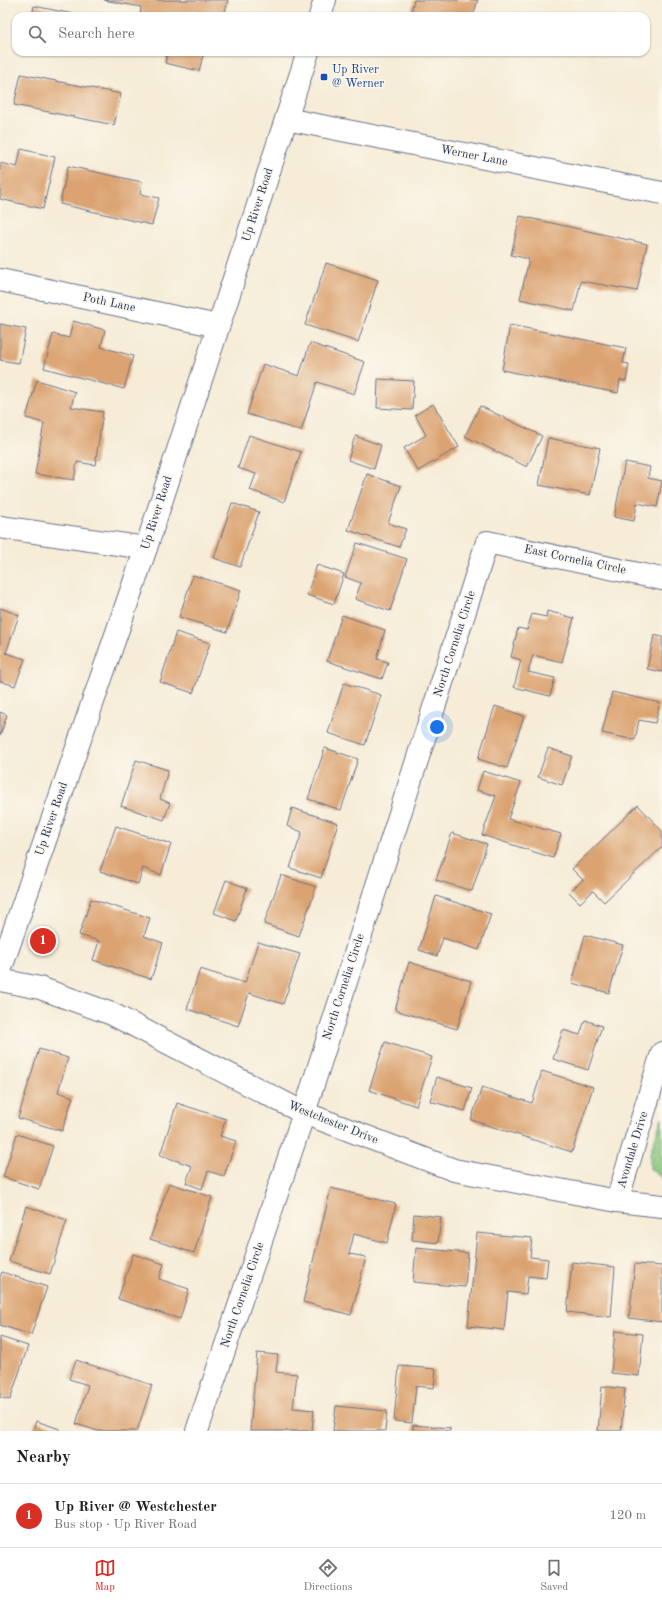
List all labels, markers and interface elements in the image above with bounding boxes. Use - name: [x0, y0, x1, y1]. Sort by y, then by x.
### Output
- search box: [12, 12, 650, 56]
- icon: search: [26, 23, 48, 45]
- text: Search here: [58, 27, 135, 42]
- place label: Up River @ Werner: [332, 64, 384, 90]
- marker: Up River @ Werner: [319, 72, 329, 82]
- street label: Werner Lane: [439, 144, 509, 169]
- street label: Up River Road: [240, 166, 276, 244]
- street label: Poth Lane: [82, 292, 137, 315]
- street label: Up River Road: [139, 474, 175, 552]
- street label: East Cornelia Circle: [523, 543, 628, 577]
- street label: North Cornelia Circle: [432, 589, 478, 699]
- your location: [427, 717, 447, 737]
- street label: Up River Road: [34, 781, 70, 857]
- pin: 1: [30, 926, 56, 956]
- street label: North Cornelia Circle: [321, 932, 367, 1042]
- street label: Westchester Drive: [286, 1099, 380, 1147]
- street label: Avondale Drive: [616, 1110, 651, 1190]
- street label: North Cornelia Circle: [219, 1240, 267, 1349]
- text: Nearby: [16, 1449, 71, 1466]
- text: Up River @ Westchester: [54, 1500, 217, 1515]
- text: 1: [25, 1509, 33, 1522]
- text: 120 m: [609, 1509, 646, 1522]
- text: Bus stop · Up River Road: [54, 1518, 197, 1531]
- tab: Map: [94, 1557, 116, 1595]
- tab: Directions: [304, 1557, 352, 1595]
- tab: Saved: [540, 1557, 568, 1595]

